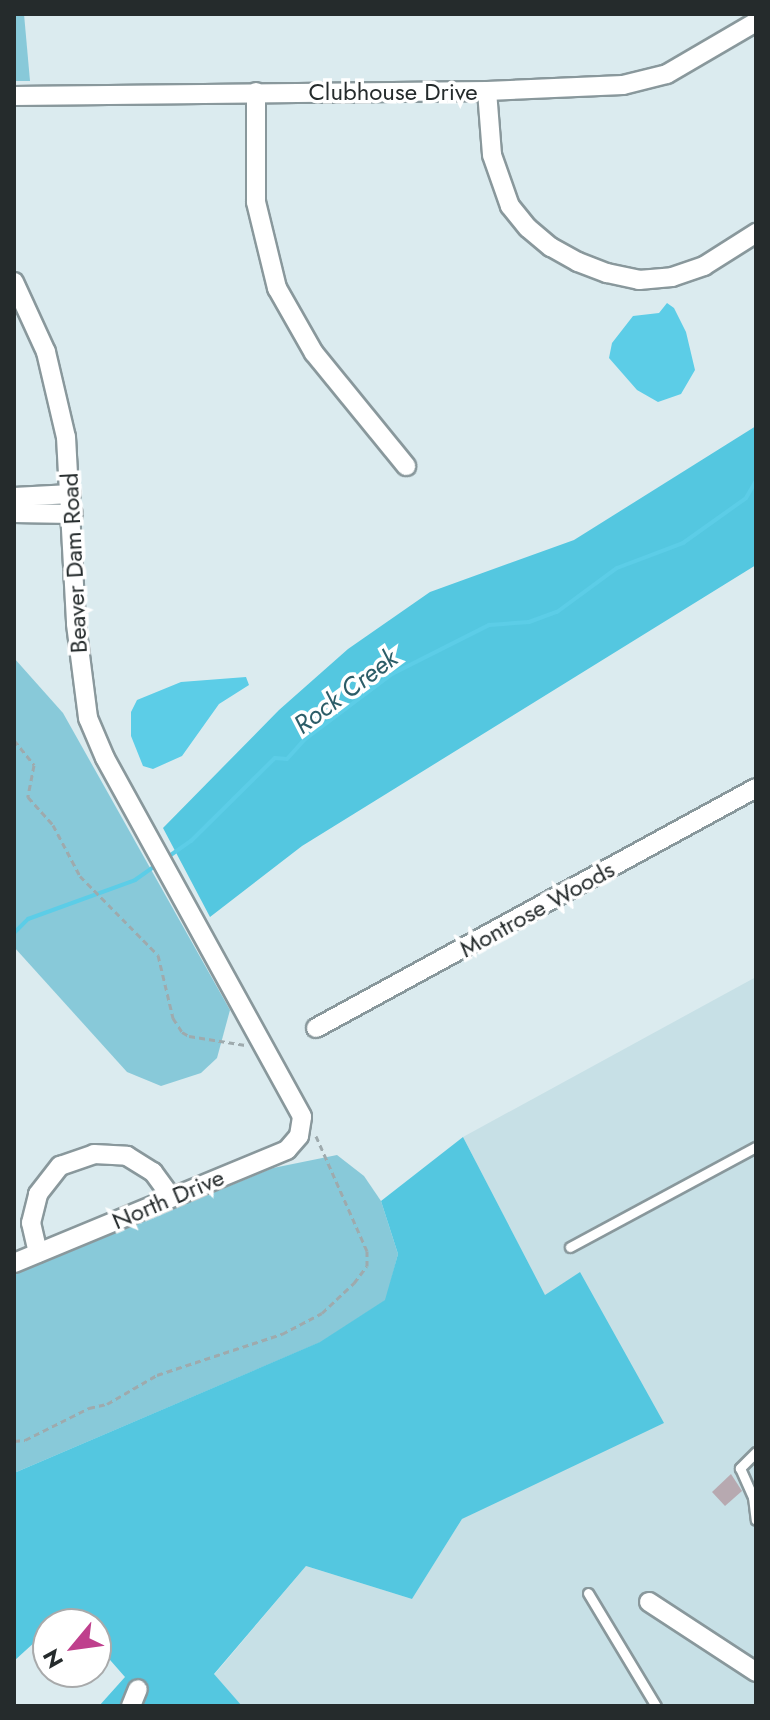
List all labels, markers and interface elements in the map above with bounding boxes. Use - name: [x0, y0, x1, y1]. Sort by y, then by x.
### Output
- street label: Clubhouse Drive: [308, 78, 478, 106]
- street label: Beaver Dam Road: [55, 472, 93, 654]
- water label: Rock Creek: [288, 643, 404, 741]
- street label: Montrose Woods: [455, 855, 619, 963]
- street label: North Drive: [108, 1163, 228, 1235]
- north arrow: [32, 1608, 112, 1688]
- text: N: [35, 1643, 71, 1674]

